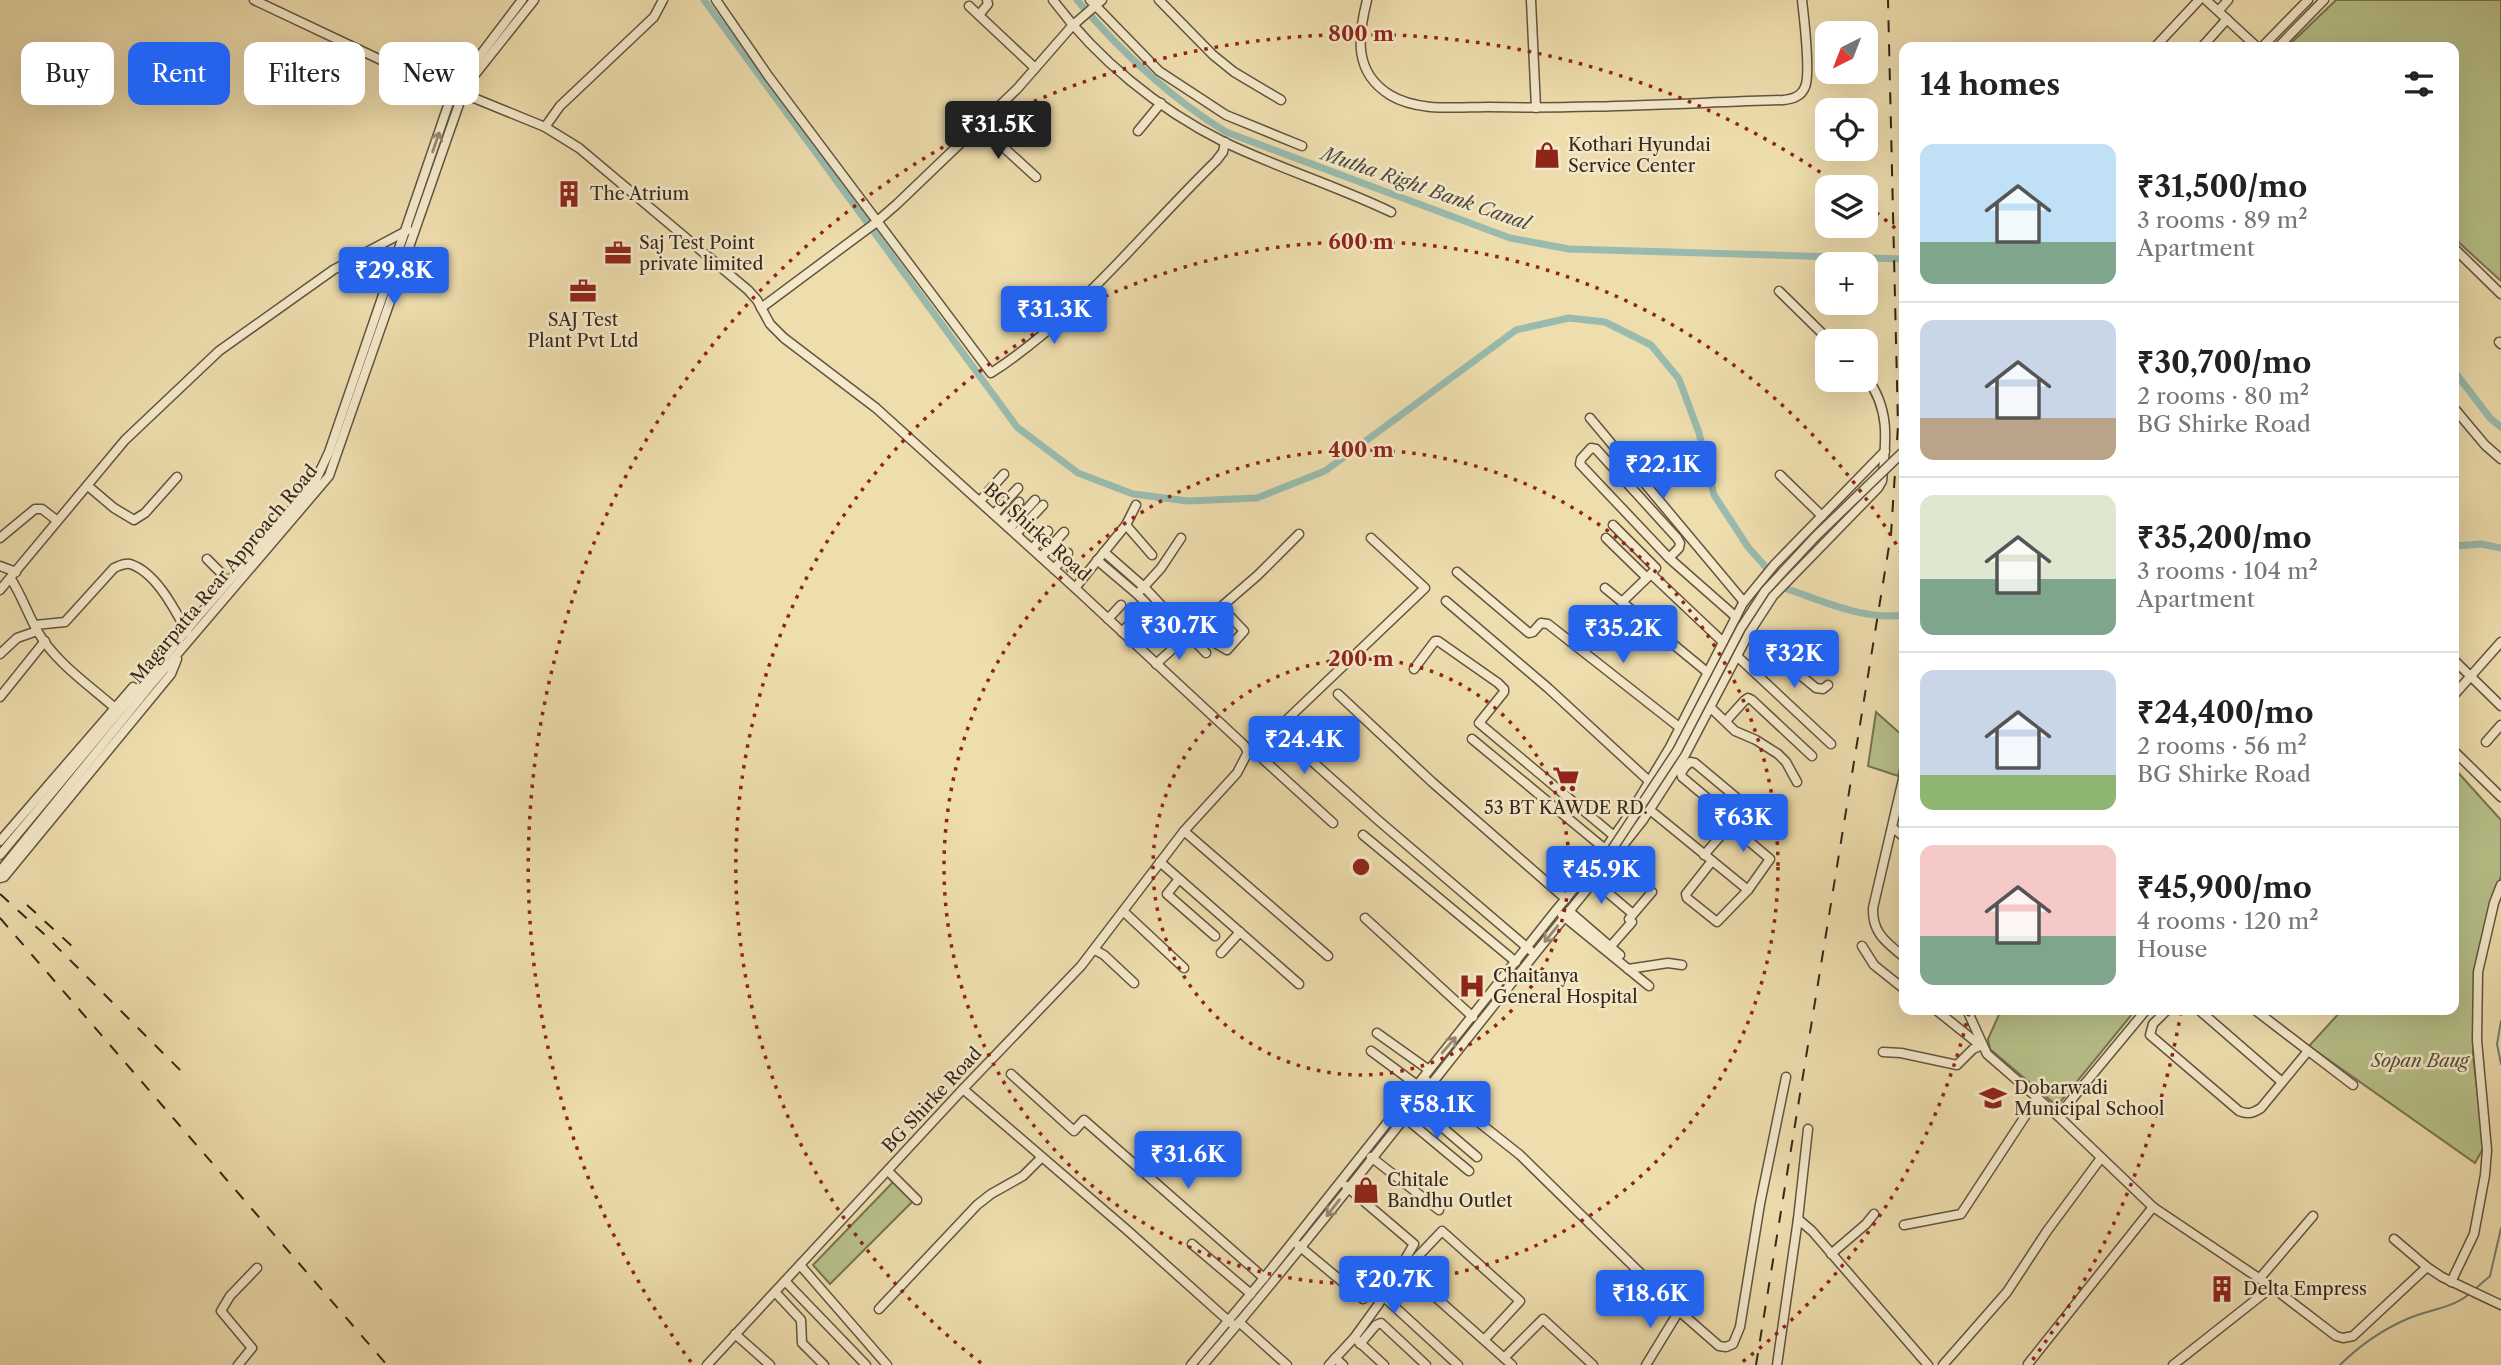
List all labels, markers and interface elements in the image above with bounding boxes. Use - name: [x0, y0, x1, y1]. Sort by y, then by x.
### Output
- text: 800 m: [1328, 21, 1394, 46]
- north arrow: [1815, 21, 1878, 84]
- map controls: [1815, 21, 1878, 392]
- chip: Buy: [21, 42, 114, 105]
- chip: Rent: [128, 42, 230, 105]
- chip: Filters: [244, 42, 365, 105]
- chip: New: [379, 42, 479, 105]
- icon: filters: [2400, 65, 2438, 103]
- text: 14 homes: [1920, 66, 2060, 103]
- button: locate: [1815, 98, 1878, 161]
- pin: ₹31.5K: [941, 102, 1055, 161]
- text: ₹31.5K: [961, 110, 1035, 138]
- one-way arrow: [431, 131, 443, 153]
- place label: Kothari Hyundai Service Center: [1568, 134, 1711, 177]
- shop icon: Kothari Hyundai Service Center: [1532, 140, 1562, 170]
- water label: Mutha Right Bank Canal: [1317, 141, 1535, 236]
- text: ₹31,500/mo: [2137, 168, 2307, 205]
- icon: home: [1976, 172, 2060, 256]
- button: layers: [1815, 175, 1878, 238]
- building icon: The Atrium: [554, 179, 584, 209]
- place label: The Atrium: [590, 183, 690, 205]
- text: 3 rooms · 89 m²: [2137, 206, 2308, 234]
- text: 600 m: [1328, 229, 1394, 254]
- place label: Saj Test Point private limited: [639, 232, 763, 275]
- text: Apartment: [2137, 234, 2255, 262]
- office icon: Saj Test Point private limited: [603, 238, 633, 268]
- pin: ₹29.8K: [337, 247, 451, 307]
- button: +: [1815, 252, 1878, 315]
- text: ₹29.8K: [355, 256, 433, 284]
- office icon: SAJ Test Plant Pvt Ltd: [568, 276, 598, 306]
- pin: ₹31.3K: [997, 286, 1111, 346]
- text: ₹31.3K: [1017, 295, 1091, 323]
- place label: SAJ Test Plant Pvt Ltd: [527, 309, 639, 352]
- button: −: [1815, 329, 1878, 392]
- text: ₹30,700/mo: [2137, 344, 2311, 381]
- icon: home: [1976, 348, 2060, 432]
- text: 2 rooms · 80 m²: [2137, 382, 2309, 410]
- text: BG Shirke Road: [2137, 410, 2311, 438]
- text: 400 m: [1328, 437, 1394, 462]
- pin: ₹22.1K: [1606, 442, 1720, 501]
- text: ₹22.1K: [1625, 450, 1701, 478]
- street label: Magarpatta Rear Approach Road: [126, 460, 322, 688]
- street label: BG Shirke Road: [979, 478, 1095, 586]
- text: ₹35,200/mo: [2137, 519, 2312, 556]
- icon: home: [1976, 523, 2060, 607]
- text: 3 rooms · 104 m²: [2137, 557, 2318, 585]
- text: Apartment: [2137, 585, 2255, 613]
- pin: ₹30.7K: [1122, 602, 1236, 662]
- pin: ₹35.2K: [1566, 606, 1680, 665]
- text: ₹30.7K: [1141, 611, 1217, 639]
- text: ₹35.2K: [1584, 614, 1662, 642]
- pin: ₹32K: [1753, 630, 1835, 690]
- text: ₹32K: [1765, 639, 1823, 667]
- text: 200 m: [1328, 646, 1394, 671]
- text: ₹24,400/mo: [2137, 694, 2314, 731]
- icon: home: [1976, 698, 2060, 782]
- pin: ₹24.4K: [1247, 716, 1361, 776]
- text: ₹24.4K: [1265, 725, 1343, 753]
- text: 2 rooms · 56 m²: [2137, 732, 2307, 760]
- text: BG Shirke Road: [2137, 760, 2311, 788]
- supermarket icon: 53 BT KAWDE RD.: [1551, 764, 1581, 794]
- pin: ₹63K: [1702, 794, 1784, 854]
- place label: 53 BT KAWDE RD.: [1484, 797, 1648, 819]
- text: ₹63K: [1714, 803, 1772, 831]
- pin: ₹45.9K: [1544, 846, 1658, 906]
- centre of rings: [1349, 855, 1373, 879]
- text: ₹45.9K: [1562, 855, 1640, 883]
- text: ₹45,900/mo: [2137, 869, 2312, 906]
- icon: home: [1976, 873, 2060, 957]
- text: 4 rooms · 120 m²: [2137, 907, 2319, 935]
- one-way arrow: [1543, 925, 1558, 943]
- text: House: [2137, 935, 2207, 963]
- place label: Chaitanya General Hospital: [1493, 965, 1638, 1008]
- hospital icon: Chaitanya General Hospital: [1457, 971, 1487, 1001]
- one-way arrow: [1441, 1037, 1457, 1055]
- street label: BG Shirke Road: [878, 1043, 986, 1157]
- park label: Sopan Baug: [2370, 1050, 2471, 1072]
- place label: Dobarwadi Municipal School: [2014, 1077, 2164, 1120]
- pin: ₹58.1K: [1380, 1082, 1494, 1141]
- school or university icon: Dobarwadi Municipal School: [1978, 1083, 2008, 1113]
- text: ₹58.1K: [1399, 1090, 1475, 1118]
- pin: ₹31.6K: [1131, 1132, 1245, 1191]
- text: ₹31.6K: [1151, 1140, 1225, 1168]
- place label: Chitale Bandhu Outlet: [1387, 1169, 1513, 1212]
- shop icon: Chitale Bandhu Outlet: [1351, 1175, 1381, 1205]
- one-way arrow: [1325, 1198, 1340, 1217]
- pin: ₹20.7K: [1337, 1256, 1451, 1316]
- text: ₹20.7K: [1355, 1265, 1433, 1293]
- pin: ₹18.6K: [1593, 1270, 1707, 1330]
- building icon: Delta Empress: [2207, 1274, 2237, 1304]
- place label: Delta Empress: [2243, 1278, 2367, 1300]
- text: ₹18.6K: [1612, 1279, 1688, 1307]

